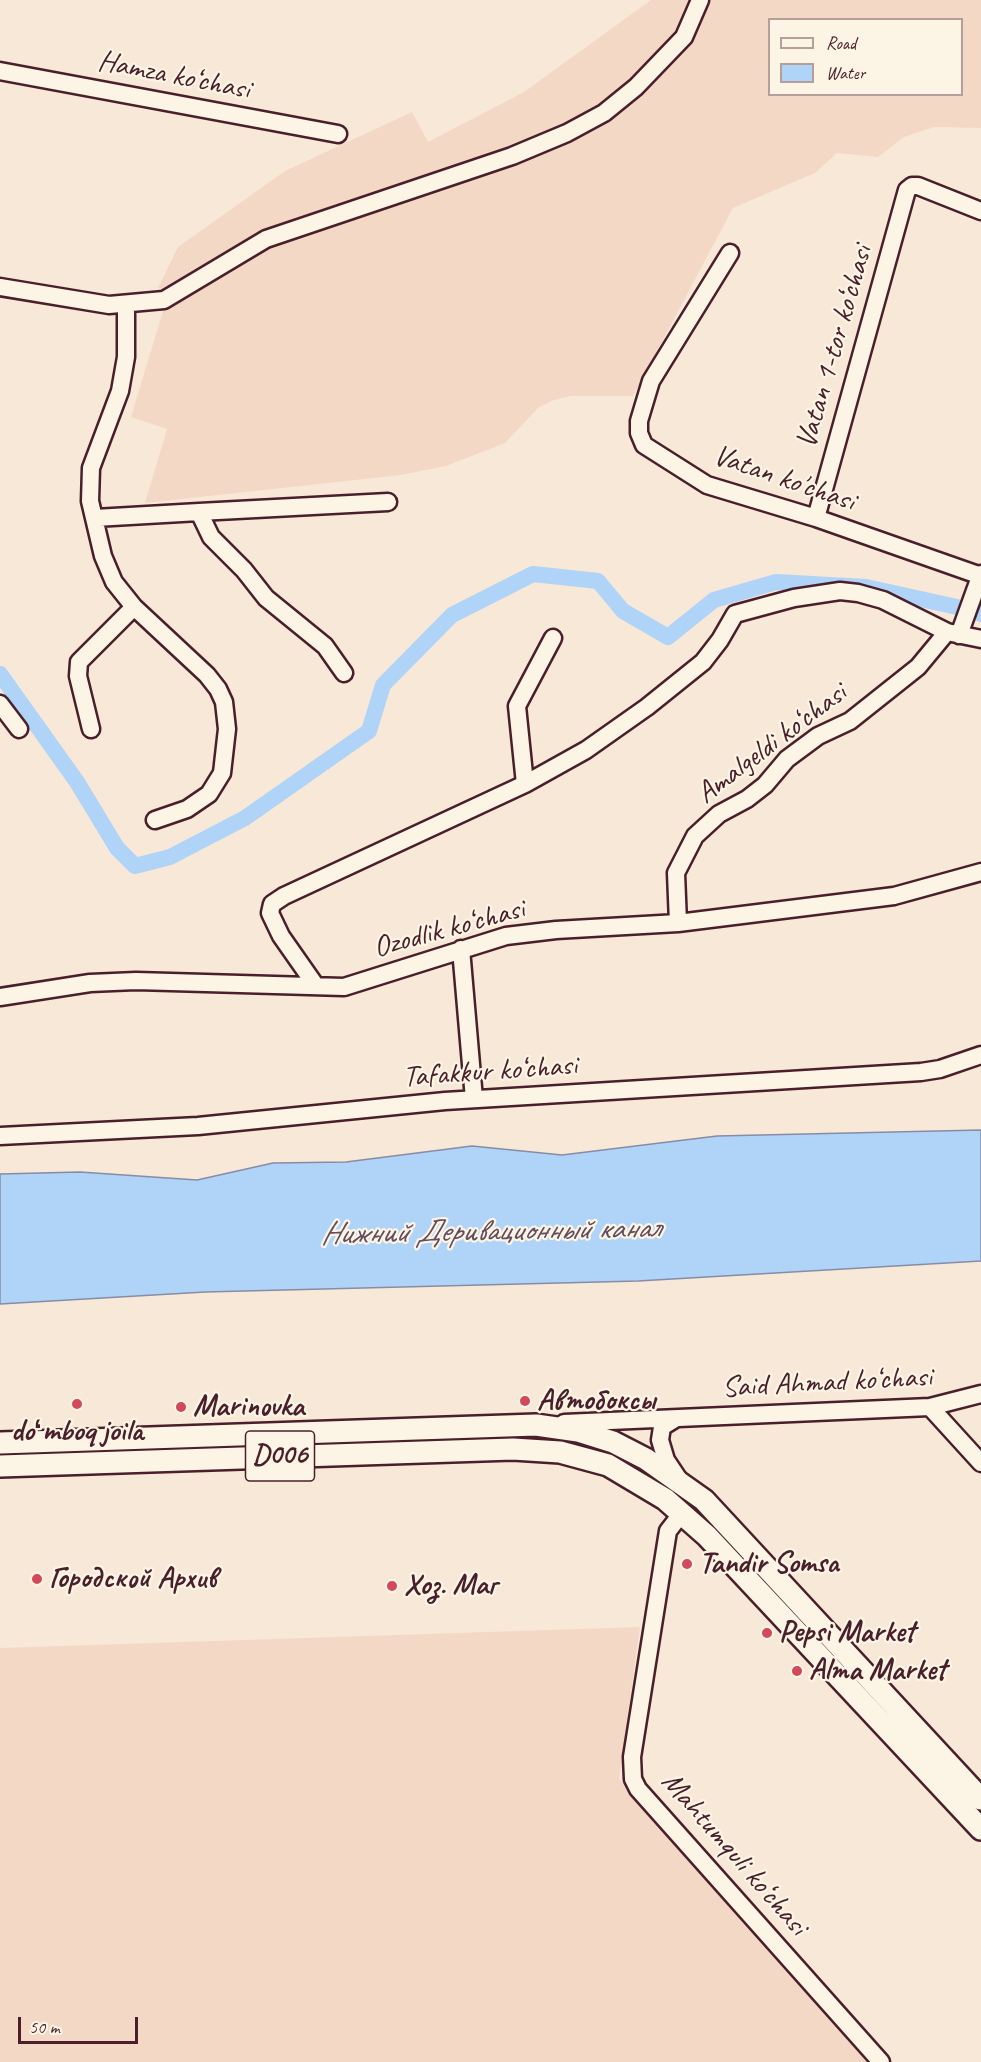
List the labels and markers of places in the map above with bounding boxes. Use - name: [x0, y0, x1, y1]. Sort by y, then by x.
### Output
- place label: Автобоксы: [537, 1383, 655, 1419]
- place label: Marinovka: [193, 1389, 304, 1425]
- marker: Автобоксы: [518, 1394, 532, 1408]
- marker: doʻmboq joila: [70, 1397, 84, 1411]
- marker: Marinovka: [174, 1400, 188, 1414]
- place label: doʻmboq joila: [11, 1414, 143, 1450]
- place label: Tandir Somsa: [699, 1546, 838, 1582]
- marker: Tandir Somsa: [680, 1557, 694, 1571]
- place label: Городской Архив: [49, 1561, 217, 1597]
- place label: Хоз. Маг: [404, 1568, 497, 1604]
- marker: Городской Архив: [30, 1572, 44, 1586]
- marker: Хоз. Маг: [385, 1579, 399, 1593]
- place label: Pepsi Market: [779, 1615, 915, 1651]
- marker: Pepsi Market: [760, 1626, 774, 1640]
- place label: Alma Market: [809, 1653, 946, 1689]
- marker: Alma Market: [790, 1664, 804, 1678]

